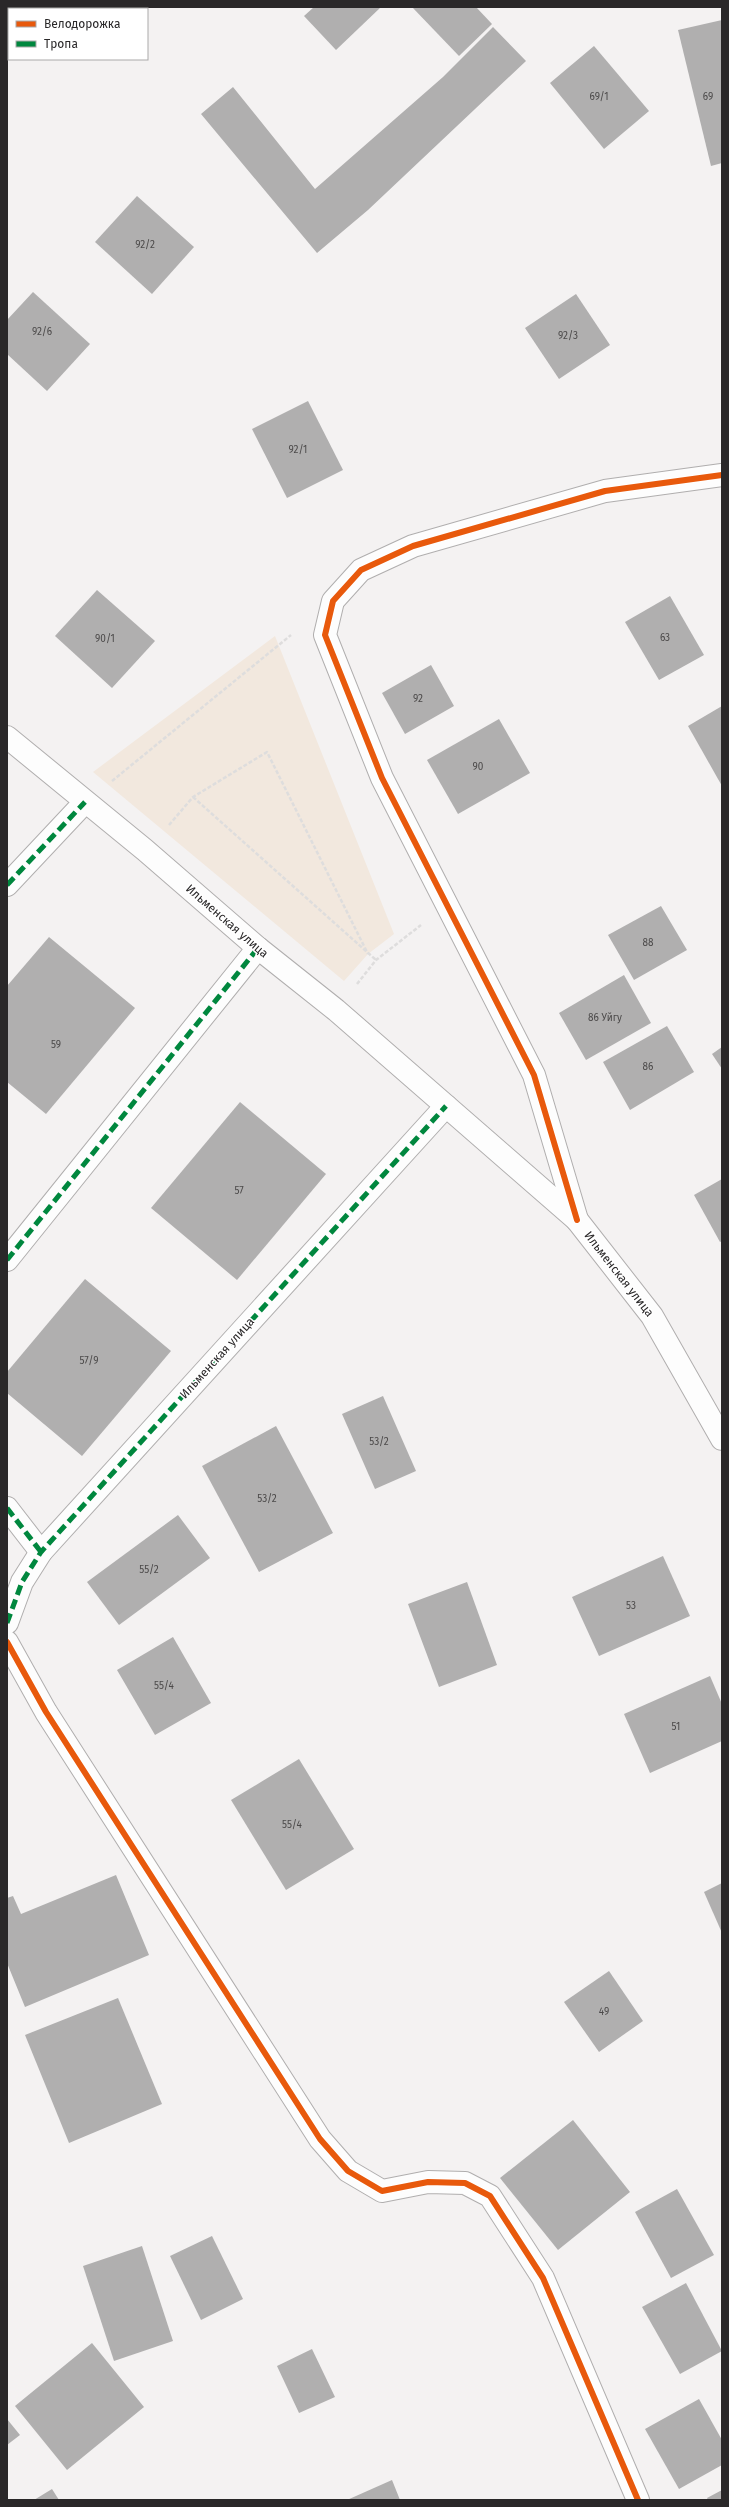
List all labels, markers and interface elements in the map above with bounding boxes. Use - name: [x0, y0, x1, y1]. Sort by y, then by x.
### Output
- legend: [8, 8, 148, 60]
- text: Велодорожка: [44, 17, 120, 31]
- text: Тропа: [44, 37, 78, 51]
- house number: 69/1: [590, 91, 608, 103]
- house number: 69: [703, 91, 713, 103]
- house number: 92/2: [135, 239, 155, 251]
- house number: 92/6: [32, 326, 52, 338]
- house number: 92/3: [558, 330, 578, 342]
- house number: 92/1: [289, 444, 307, 456]
- house number: 63: [660, 632, 670, 644]
- house number: 90/1: [95, 633, 115, 645]
- house number: 92: [413, 693, 423, 705]
- house number: 90: [473, 761, 484, 773]
- street label: Ильменская улица: [183, 881, 271, 961]
- house number: 88: [642, 937, 654, 949]
- house number: 86 Уйгу: [588, 1012, 622, 1024]
- house number: 59: [51, 1039, 61, 1051]
- house number: 86: [643, 1061, 653, 1073]
- house number: 57: [234, 1185, 244, 1197]
- street label: Ильменская улица: [581, 1228, 657, 1320]
- street label: Ильменская улица: [177, 1314, 257, 1402]
- house number: 57/9: [80, 1355, 98, 1367]
- house number: 53/2: [369, 1436, 389, 1448]
- house number: 53/2: [257, 1493, 277, 1505]
- house number: 55/2: [139, 1564, 159, 1576]
- house number: 53: [626, 1600, 636, 1612]
- house number: 55/4: [154, 1680, 175, 1692]
- house number: 51: [672, 1721, 680, 1733]
- house number: 55/4: [282, 1819, 303, 1831]
- house number: 49: [599, 2006, 609, 2018]

